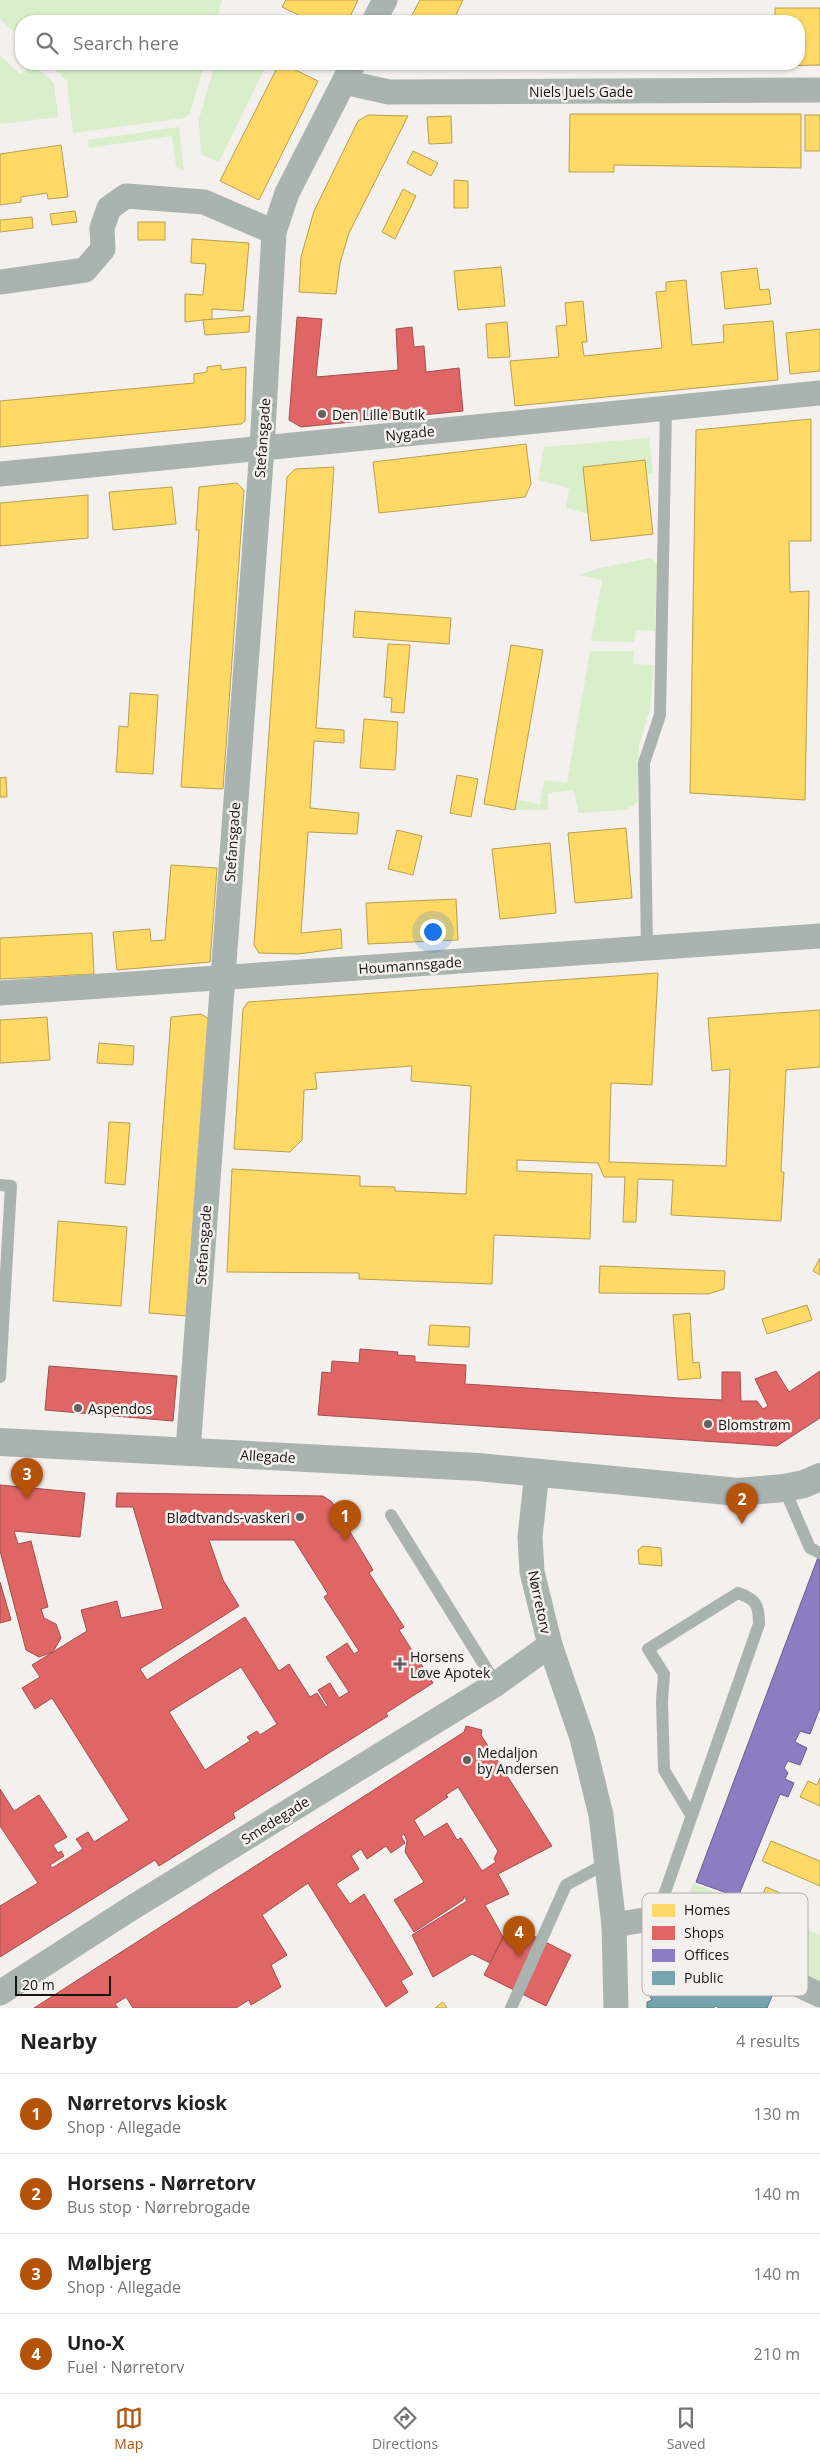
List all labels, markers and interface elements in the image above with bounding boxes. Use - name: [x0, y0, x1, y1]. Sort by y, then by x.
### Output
- search box: [15, 15, 805, 70]
- icon: search: [33, 29, 61, 57]
- text: Search here: [73, 30, 179, 56]
- street label: Niels Juels Gade: [529, 82, 633, 101]
- street label: Stefansgade: [250, 397, 274, 479]
- place label: Den Lille Butik: [332, 405, 426, 424]
- marker: Den Lille Butik: [316, 408, 328, 420]
- street label: Nygade: [384, 421, 436, 445]
- street label: Stefansgade: [220, 801, 244, 883]
- your location: [420, 919, 446, 945]
- street label: Houmannsgade: [358, 952, 463, 978]
- street label: Stefansgade: [191, 1204, 215, 1286]
- place label: Aspendos: [88, 1399, 153, 1418]
- marker: Aspendos: [72, 1402, 84, 1414]
- place label: Blomstrøm: [718, 1415, 791, 1434]
- marker: Blomstrøm: [702, 1418, 714, 1430]
- street label: Allegade: [240, 1445, 296, 1467]
- pin: 3: [11, 1458, 43, 1499]
- pin: 2: [726, 1483, 758, 1524]
- pin: 1: [329, 1500, 361, 1541]
- place label: Blødtvands-vaskeri: [166, 1508, 290, 1527]
- marker: Blødtvands-vaskeri: [294, 1511, 306, 1523]
- street label: Nørretorv: [524, 1569, 556, 1635]
- place label: Horsens Løve Apotek: [410, 1647, 491, 1682]
- marker: Horsens Løve Apotek: [394, 1658, 406, 1670]
- place label: Medaljon by Andersen: [477, 1743, 559, 1778]
- marker: Medaljon by Andersen: [461, 1754, 473, 1766]
- street label: Smedegade: [237, 1792, 313, 1848]
- legend: [642, 1893, 808, 1996]
- text: Homes: [684, 1900, 731, 1919]
- pin: 4: [503, 1916, 535, 1957]
- text: Shops: [684, 1923, 724, 1942]
- text: Offices: [684, 1945, 729, 1964]
- text: Public: [684, 1968, 724, 1987]
- scale bar: [15, 1973, 111, 1996]
- text: 20 m: [22, 1975, 55, 1994]
- text: Nearby: [20, 2027, 97, 2055]
- text: 4 results: [736, 2030, 800, 2052]
- text: Nørretorvs kiosk: [67, 2090, 227, 2116]
- text: 1: [31, 2103, 41, 2125]
- text: 130 m: [754, 2103, 800, 2125]
- text: Shop · Allegade: [67, 2116, 181, 2138]
- text: Horsens - Nørretorv: [67, 2170, 256, 2196]
- text: 2: [31, 2183, 41, 2205]
- text: 140 m: [754, 2183, 800, 2205]
- text: Bus stop · Nørrebrogade: [67, 2196, 250, 2218]
- text: Mølbjerg: [67, 2250, 151, 2276]
- text: 3: [31, 2263, 41, 2285]
- text: 140 m: [754, 2263, 800, 2285]
- text: Shop · Allegade: [67, 2276, 181, 2298]
- text: Uno-X: [67, 2330, 124, 2356]
- text: 4: [31, 2343, 41, 2365]
- text: 210 m: [754, 2343, 800, 2365]
- text: Fuel · Nørretorv: [67, 2356, 184, 2378]
- tab: Map: [114, 2404, 143, 2453]
- tab: Directions: [372, 2404, 438, 2453]
- tab: Saved: [667, 2404, 706, 2453]

